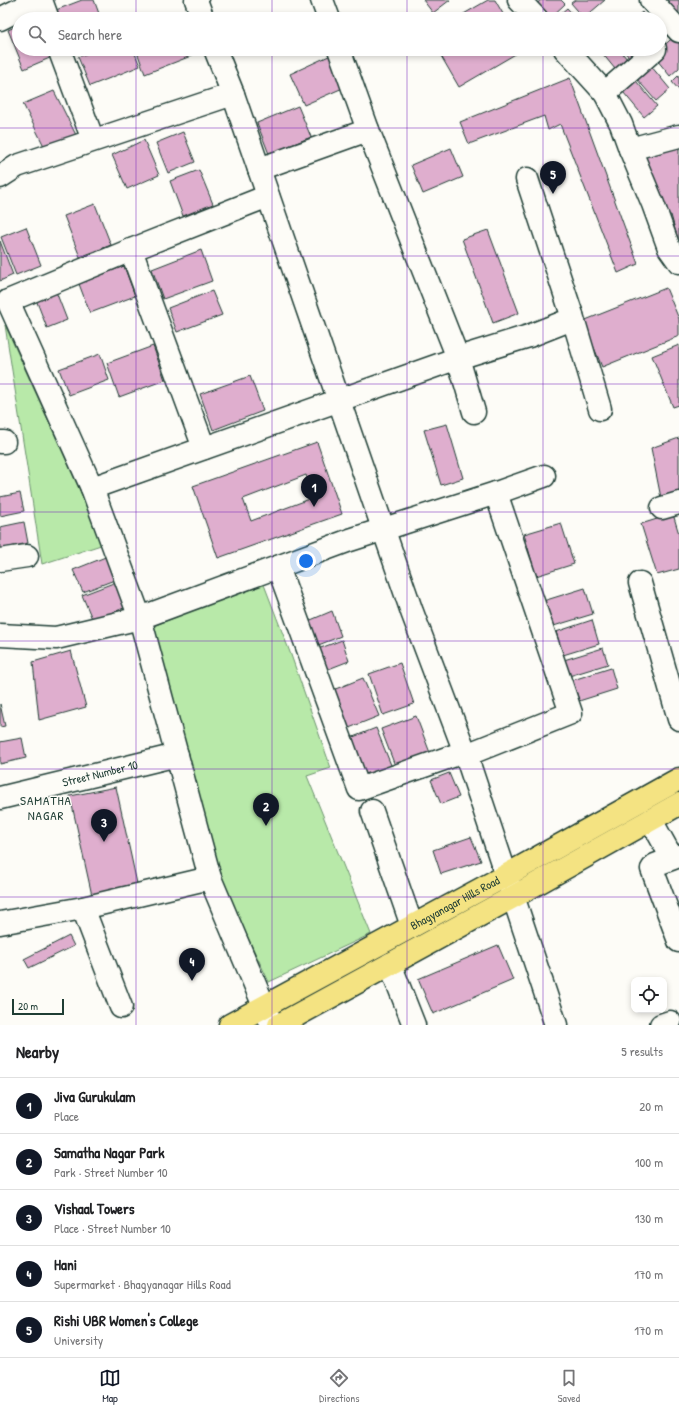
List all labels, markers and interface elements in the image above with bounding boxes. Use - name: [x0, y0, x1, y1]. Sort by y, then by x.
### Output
- search box: [12, 12, 667, 56]
- icon: search: [26, 23, 48, 45]
- text: Search here: [58, 24, 122, 45]
- pin: 5: [540, 161, 566, 194]
- pin: 1: [301, 474, 327, 507]
- your location: [296, 551, 316, 571]
- street label: Street Number 10: [61, 756, 139, 791]
- district label: SAMATHA NAGAR: [20, 791, 72, 824]
- pin: 2: [253, 793, 279, 826]
- pin: 3: [91, 809, 117, 842]
- street label: Bhagyanagar Hills Road: [407, 871, 503, 934]
- pin: 4: [179, 948, 205, 981]
- map controls: [631, 977, 667, 1013]
- button: locate: [631, 977, 667, 1013]
- scale bar: [12, 997, 64, 1016]
- text: 20 m: [18, 999, 38, 1013]
- text: Nearby: [16, 1040, 59, 1063]
- text: 5 results: [621, 1042, 663, 1060]
- text: Jiva Gurukulam: [54, 1086, 136, 1107]
- text: 1: [27, 1097, 31, 1115]
- text: 20 m: [639, 1097, 663, 1115]
- text: Place: [54, 1107, 79, 1125]
- text: Samatha Nagar Park: [54, 1142, 164, 1163]
- text: 2: [26, 1153, 32, 1171]
- text: 100 m: [635, 1153, 663, 1171]
- text: Park · Street Number 10: [54, 1163, 168, 1181]
- text: Vishaal Towers: [54, 1198, 135, 1219]
- text: 3: [26, 1209, 32, 1227]
- text: 130 m: [635, 1209, 663, 1227]
- text: Place · Street Number 10: [54, 1219, 171, 1237]
- text: Hani: [54, 1254, 77, 1275]
- text: 4: [27, 1265, 31, 1283]
- text: 170 m: [634, 1265, 663, 1283]
- text: Supermarket · Bhagyanagar Hills Road: [54, 1275, 231, 1293]
- text: Rishi UBR Women's College: [54, 1310, 198, 1331]
- text: 5: [26, 1321, 32, 1339]
- text: 170 m: [634, 1321, 663, 1339]
- text: University: [54, 1331, 103, 1349]
- tab: Map: [99, 1367, 121, 1405]
- tab: Directions: [319, 1367, 360, 1405]
- tab: Saved: [558, 1367, 580, 1405]

